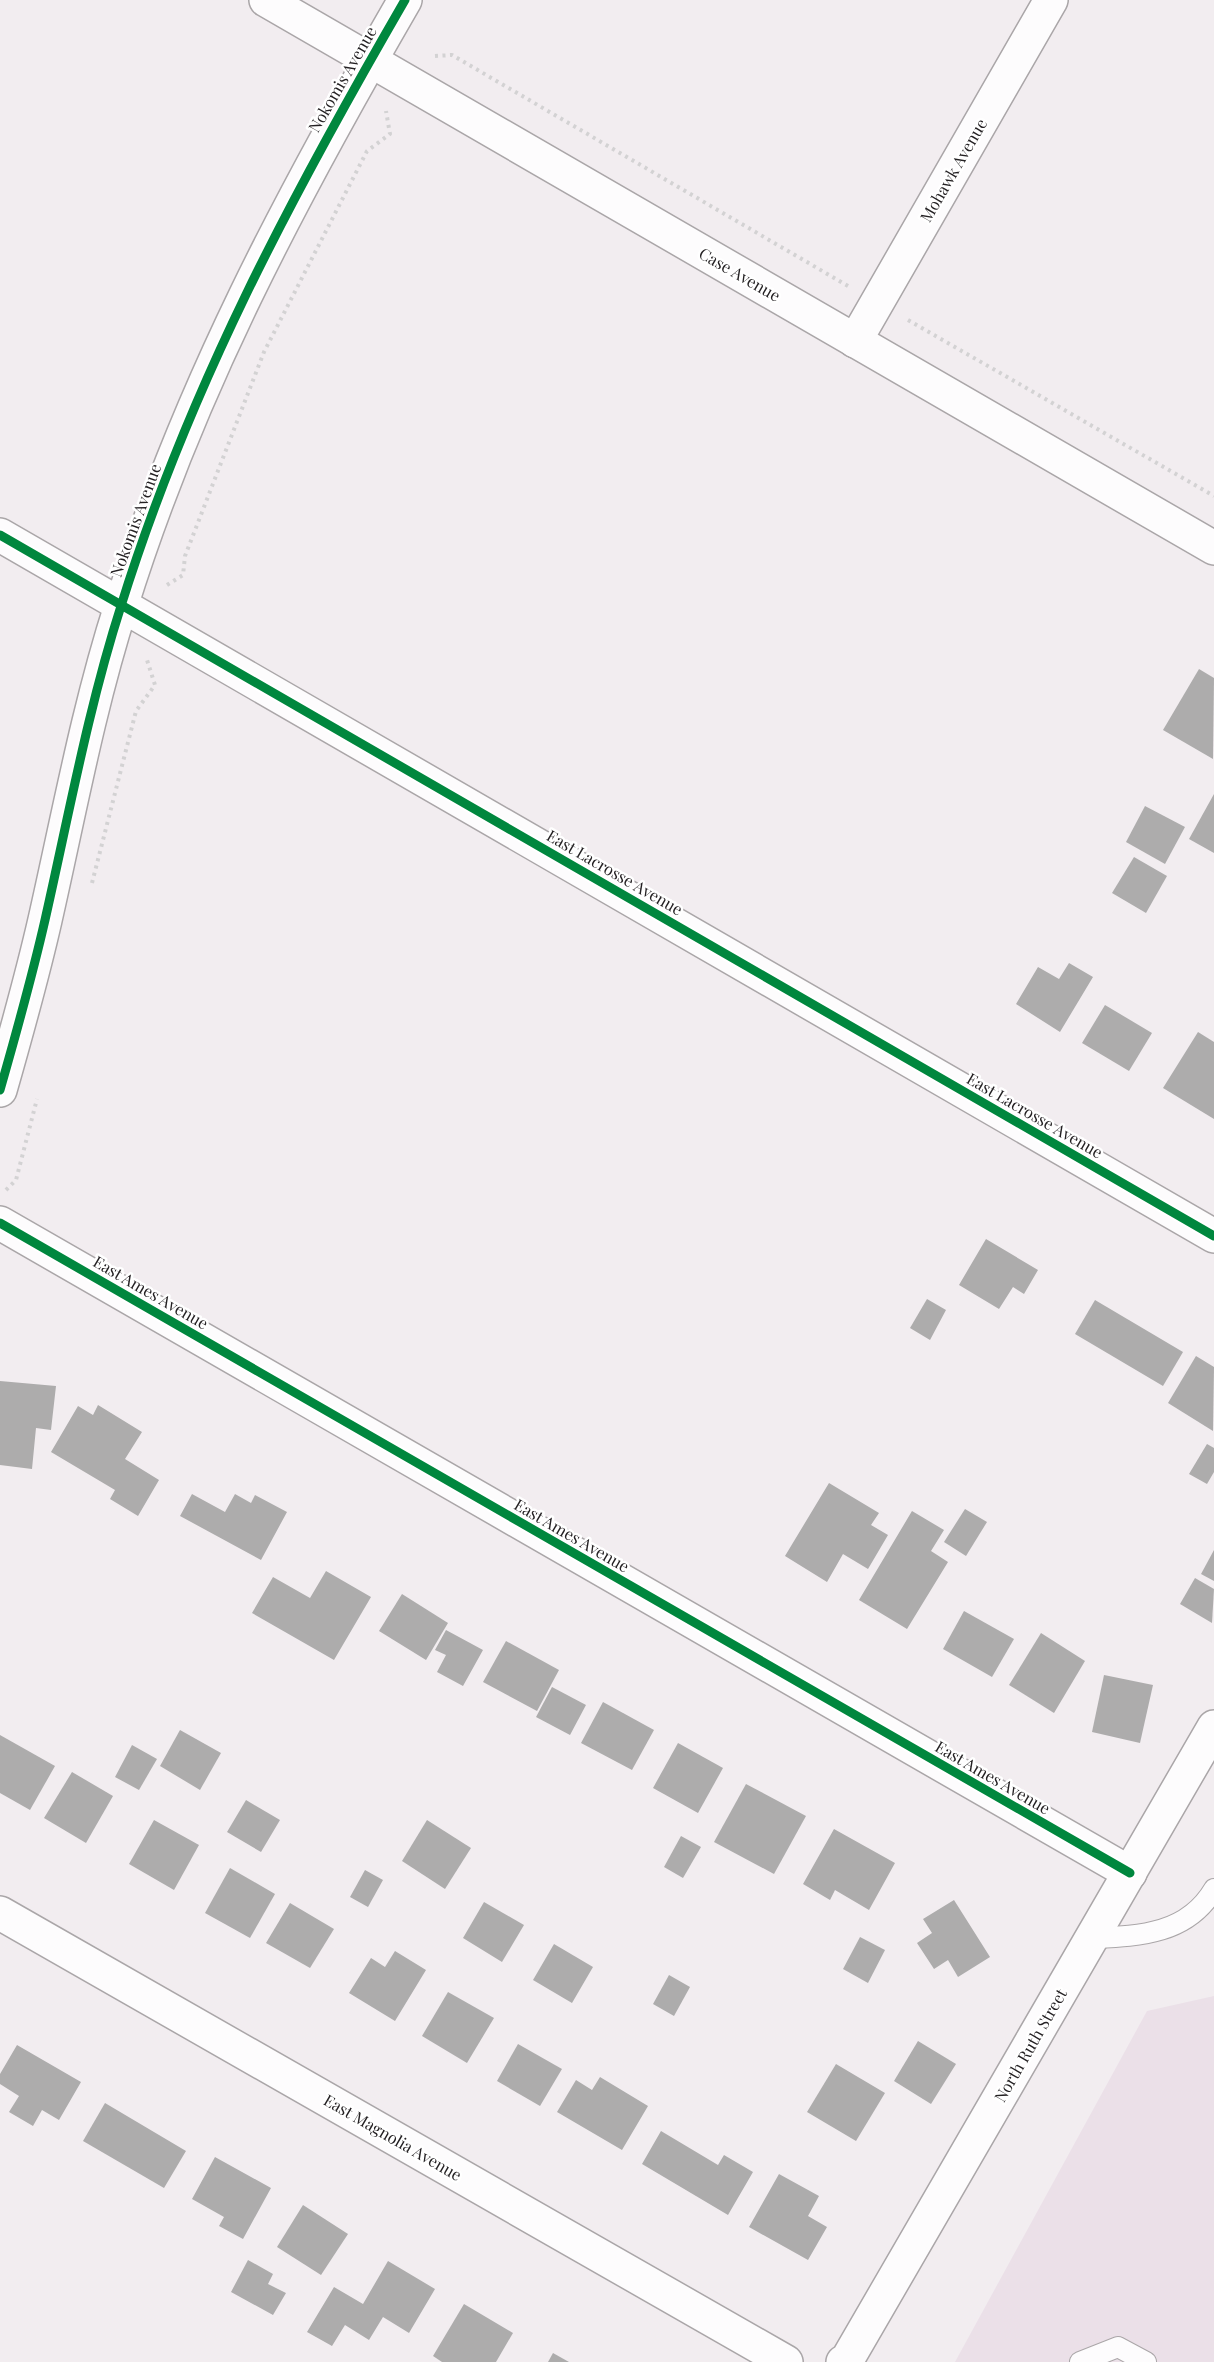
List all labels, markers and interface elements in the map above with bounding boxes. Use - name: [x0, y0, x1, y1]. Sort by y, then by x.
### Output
- street label: Nokomis Avenue: [303, 22, 381, 136]
- street label: Mohawk Avenue: [915, 114, 991, 226]
- street label: Case Avenue: [696, 242, 784, 306]
- street label: Nokomis Avenue: [105, 460, 165, 580]
- street label: East Lacrosse Avenue: [543, 825, 687, 919]
- street label: East Lacrosse Avenue: [963, 1068, 1107, 1162]
- street label: East Ames Avenue: [90, 1251, 212, 1333]
- street label: East Ames Avenue: [511, 1494, 633, 1576]
- street label: East Ames Avenue: [932, 1736, 1054, 1818]
- street label: North Ruth Street: [989, 1984, 1071, 2106]
- street label: East Magnolia Avenue: [320, 2089, 466, 2185]

